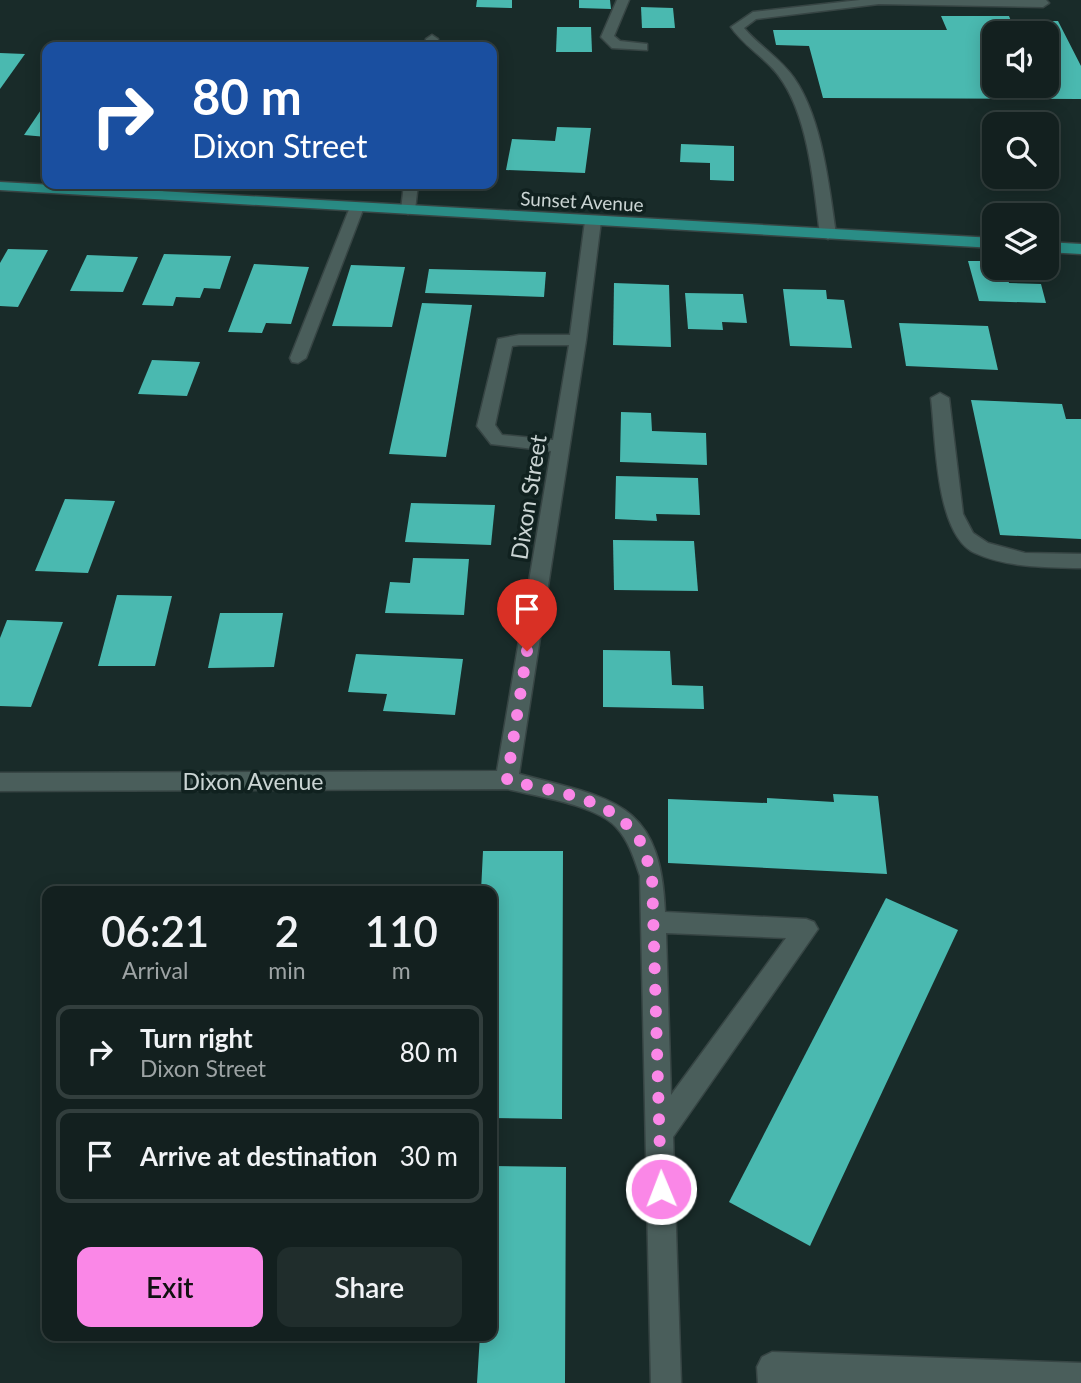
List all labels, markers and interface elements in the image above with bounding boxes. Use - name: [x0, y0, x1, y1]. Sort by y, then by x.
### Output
- map controls: [982, 21, 1059, 280]
- button: sound: [982, 21, 1059, 98]
- text: 80 m: [192, 67, 302, 125]
- icon: right: [77, 70, 168, 161]
- button: search: [982, 112, 1059, 189]
- text: Dixon Street: [192, 126, 367, 165]
- street label: Sunset Avenue: [520, 186, 644, 216]
- button: layers: [982, 203, 1059, 280]
- street label: Dixon Street: [504, 432, 552, 561]
- pin: [497, 579, 557, 651]
- icon: arrive: [508, 590, 546, 628]
- street label: Dixon Avenue: [183, 767, 323, 795]
- text: 06:21: [101, 906, 209, 956]
- text: 2: [275, 906, 299, 956]
- text: 110: [365, 906, 438, 956]
- text: Arrival: [122, 956, 188, 984]
- text: min: [268, 956, 306, 984]
- text: m: [392, 956, 411, 984]
- text: Turn right: [140, 1022, 253, 1054]
- icon: right: [81, 1033, 119, 1071]
- text: 80 m: [400, 1036, 458, 1068]
- text: Dixon Street: [140, 1054, 266, 1082]
- icon: arrive: [81, 1137, 119, 1175]
- text: Arrive at destination: [140, 1140, 377, 1172]
- text: 30 m: [400, 1140, 458, 1172]
- position arrow: [624, 1152, 698, 1226]
- button: Exit: [77, 1247, 263, 1327]
- button: Share: [277, 1247, 462, 1327]

